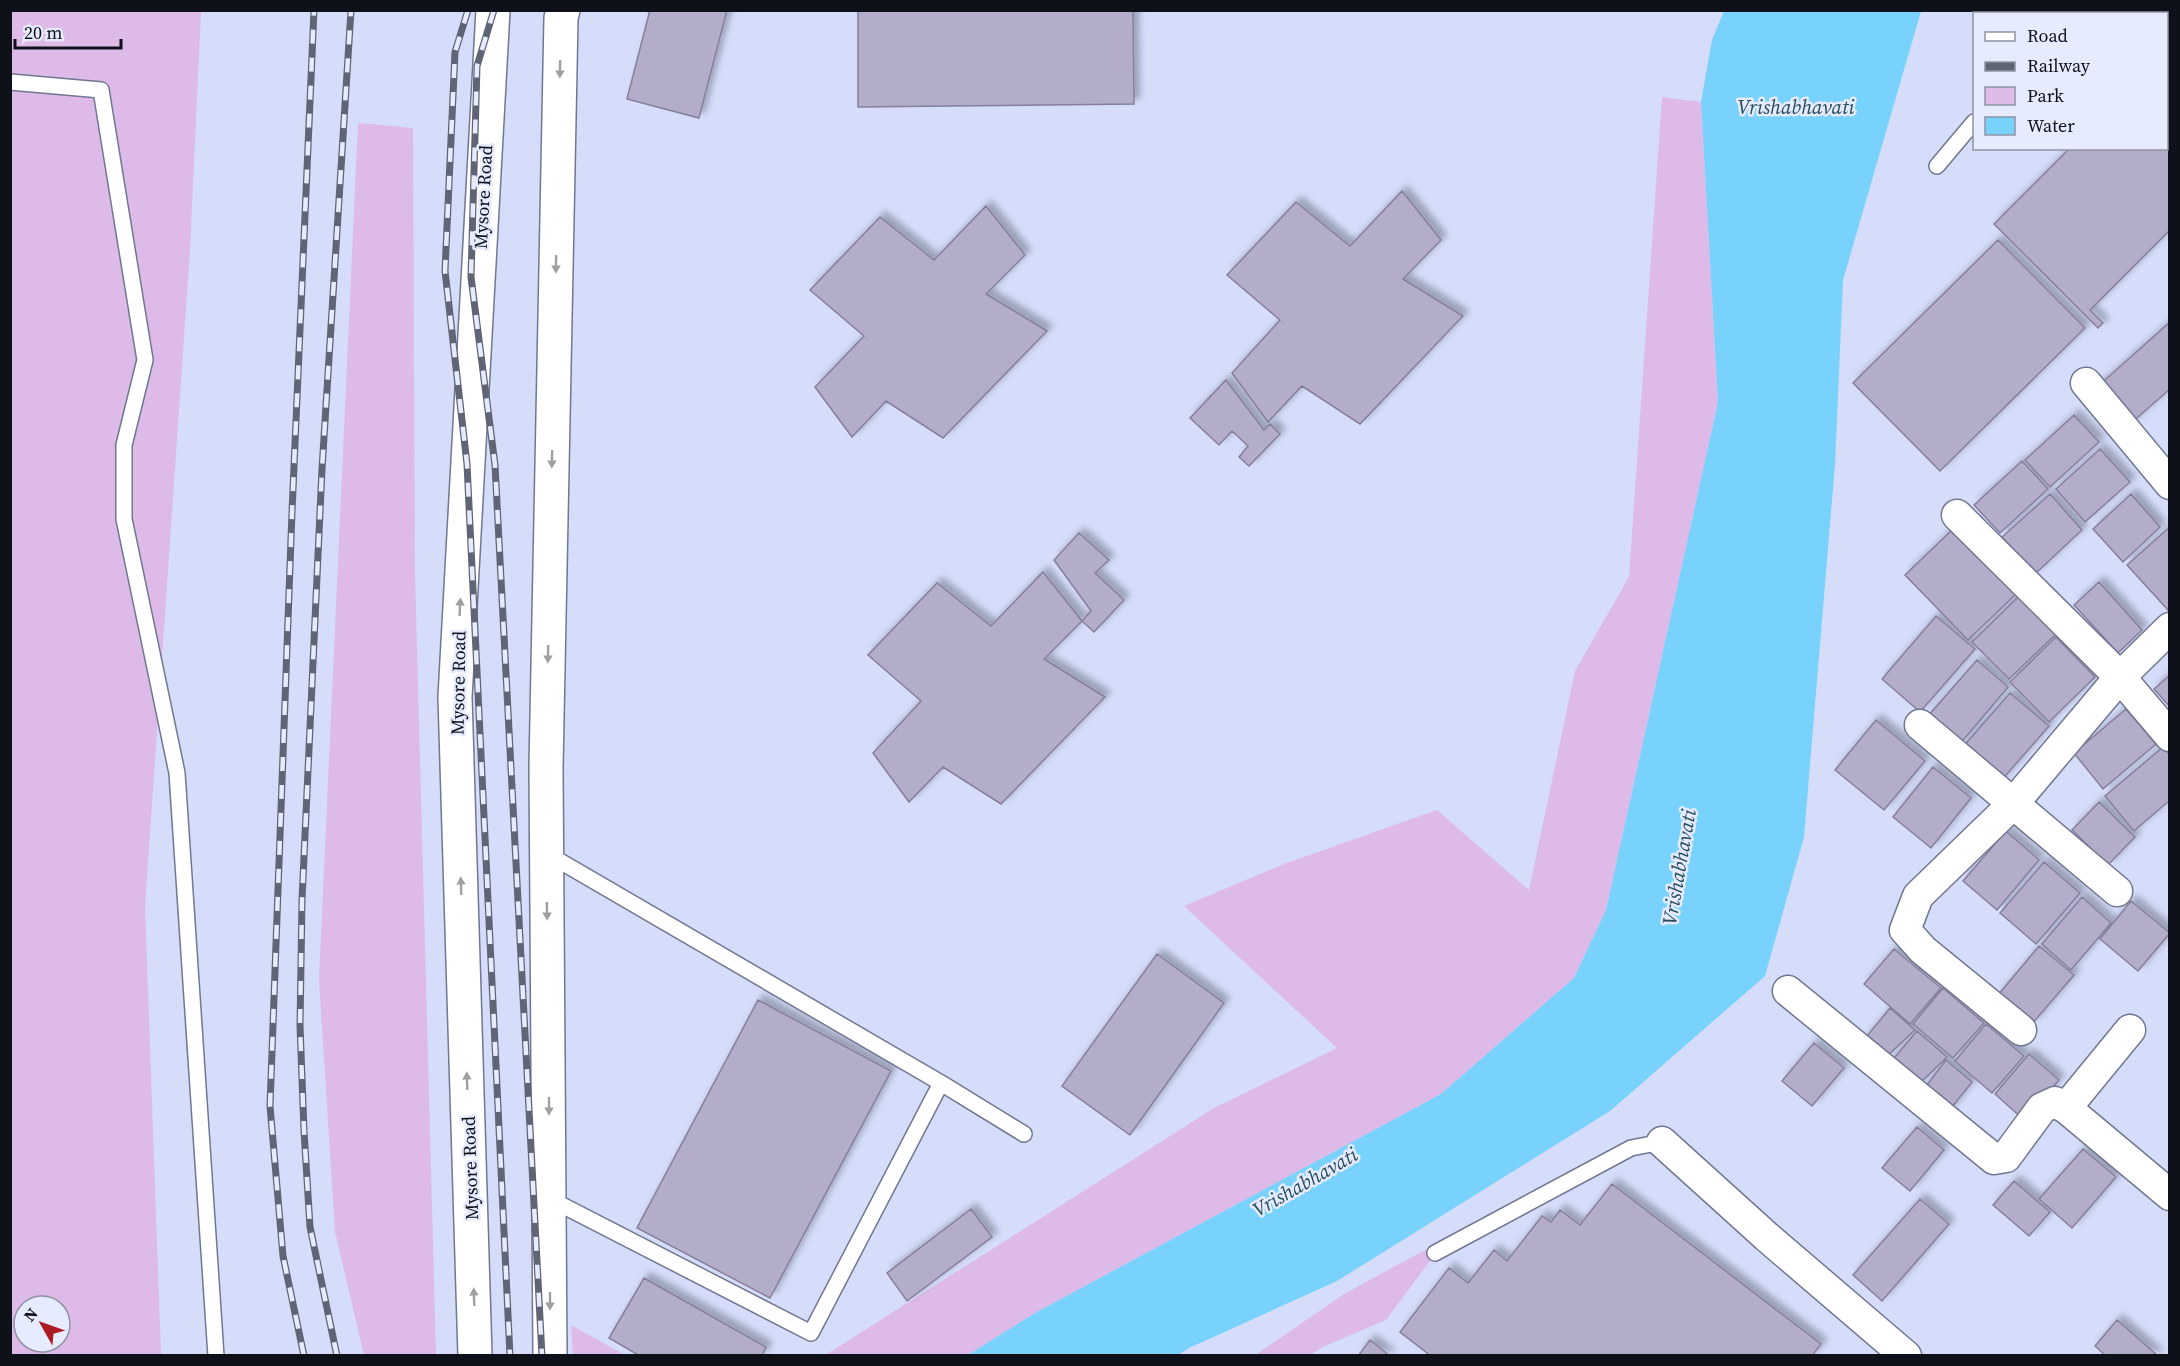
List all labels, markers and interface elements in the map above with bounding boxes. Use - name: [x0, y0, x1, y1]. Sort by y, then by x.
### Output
- scale bar: [15, 12, 122, 50]
- legend: [1973, 12, 2168, 150]
- text: 20 m: [24, 20, 62, 45]
- text: Road: [2027, 23, 2068, 48]
- text: Railway: [2027, 53, 2091, 78]
- one-way arrow: [555, 59, 564, 78]
- text: Park: [2027, 83, 2064, 108]
- water label: Vrishabhavati: [1737, 93, 1855, 121]
- text: Water: [2027, 113, 2075, 138]
- street label: Mysore Road: [468, 144, 498, 250]
- one-way arrow: [551, 254, 561, 273]
- one-way arrow: [547, 449, 557, 468]
- one-way arrow: [455, 598, 464, 617]
- street label: Mysore Road: [445, 631, 471, 735]
- one-way arrow: [544, 644, 553, 663]
- water label: Vrishabhavati: [1655, 807, 1703, 927]
- one-way arrow: [456, 877, 465, 896]
- one-way arrow: [542, 902, 552, 921]
- one-way arrow: [462, 1072, 472, 1091]
- one-way arrow: [544, 1097, 554, 1116]
- street label: Mysore Road: [456, 1116, 484, 1220]
- water label: Vrishabhavati: [1247, 1141, 1363, 1223]
- one-way arrow: [469, 1288, 478, 1307]
- one-way arrow: [545, 1292, 555, 1311]
- north arrow: [12, 1294, 72, 1354]
- text: N: [18, 1303, 43, 1326]

